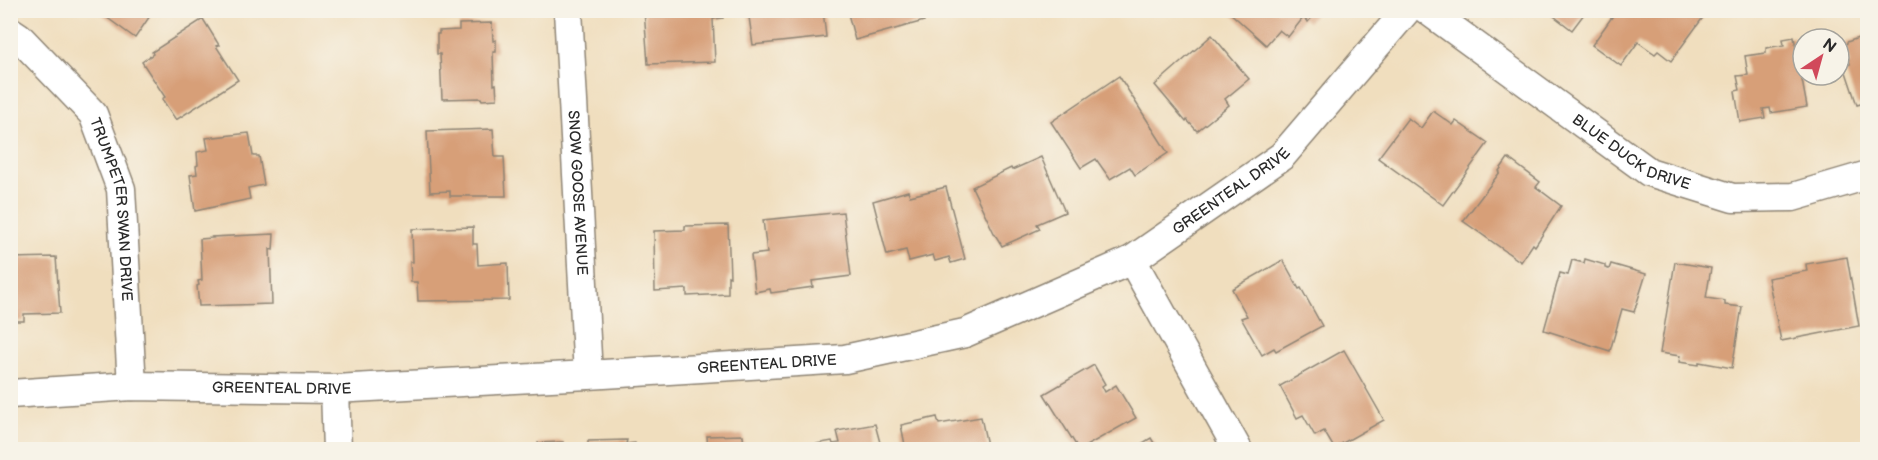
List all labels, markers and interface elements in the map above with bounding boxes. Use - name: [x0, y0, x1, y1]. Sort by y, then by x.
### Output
- north arrow: [1791, 27, 1851, 87]
- text: N: [1818, 35, 1839, 57]
- street label: SNOW GOOSE AVENUE: [564, 110, 592, 276]
- street label: BLUE DUCK DRIVE: [1568, 110, 1693, 194]
- street label: TRUMPETER SWAN DRIVE: [85, 115, 136, 302]
- street label: GREENTEAL DRIVE: [1169, 144, 1295, 239]
- street label: GREENTEAL DRIVE: [697, 351, 837, 378]
- street label: GREENTEAL DRIVE: [212, 378, 352, 399]

